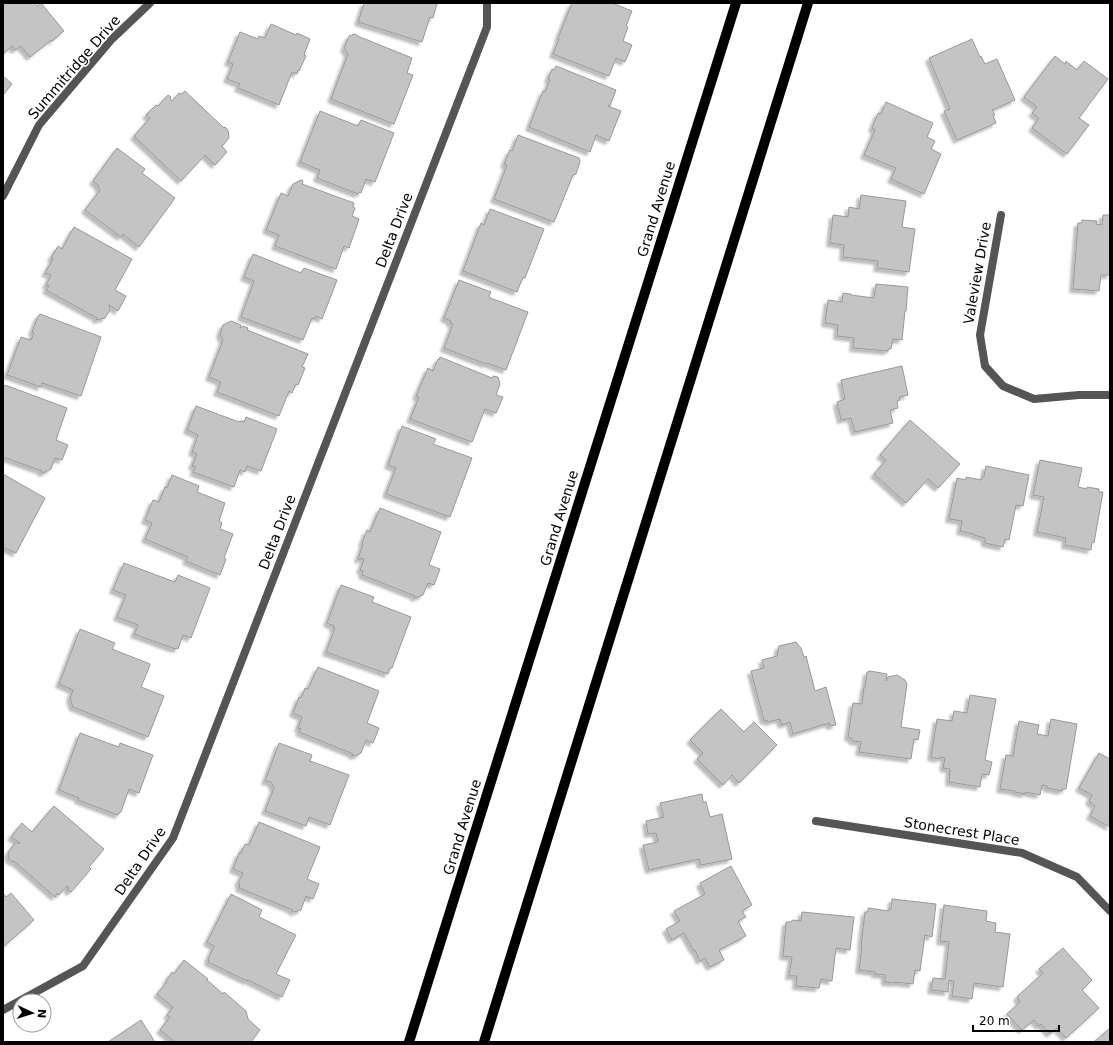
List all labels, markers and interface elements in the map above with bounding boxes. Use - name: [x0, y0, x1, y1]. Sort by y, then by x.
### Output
- street label: Summitridge Drive: [25, 12, 123, 122]
- street label: Grand Avenue: [634, 159, 678, 259]
- street label: Delta Drive: [372, 190, 416, 270]
- street label: Valeview Drive: [960, 221, 994, 325]
- street label: Grand Avenue: [537, 468, 581, 568]
- street label: Delta Drive: [255, 492, 299, 572]
- street label: Grand Avenue: [440, 777, 484, 877]
- street label: Stonecrest Place: [903, 814, 1021, 848]
- street label: Delta Drive: [111, 824, 169, 898]
- north arrow: [12, 993, 52, 1033]
- scale bar: [973, 1007, 1059, 1033]
- text: N: [35, 1009, 48, 1019]
- text: 20 m: [979, 1014, 1010, 1028]

